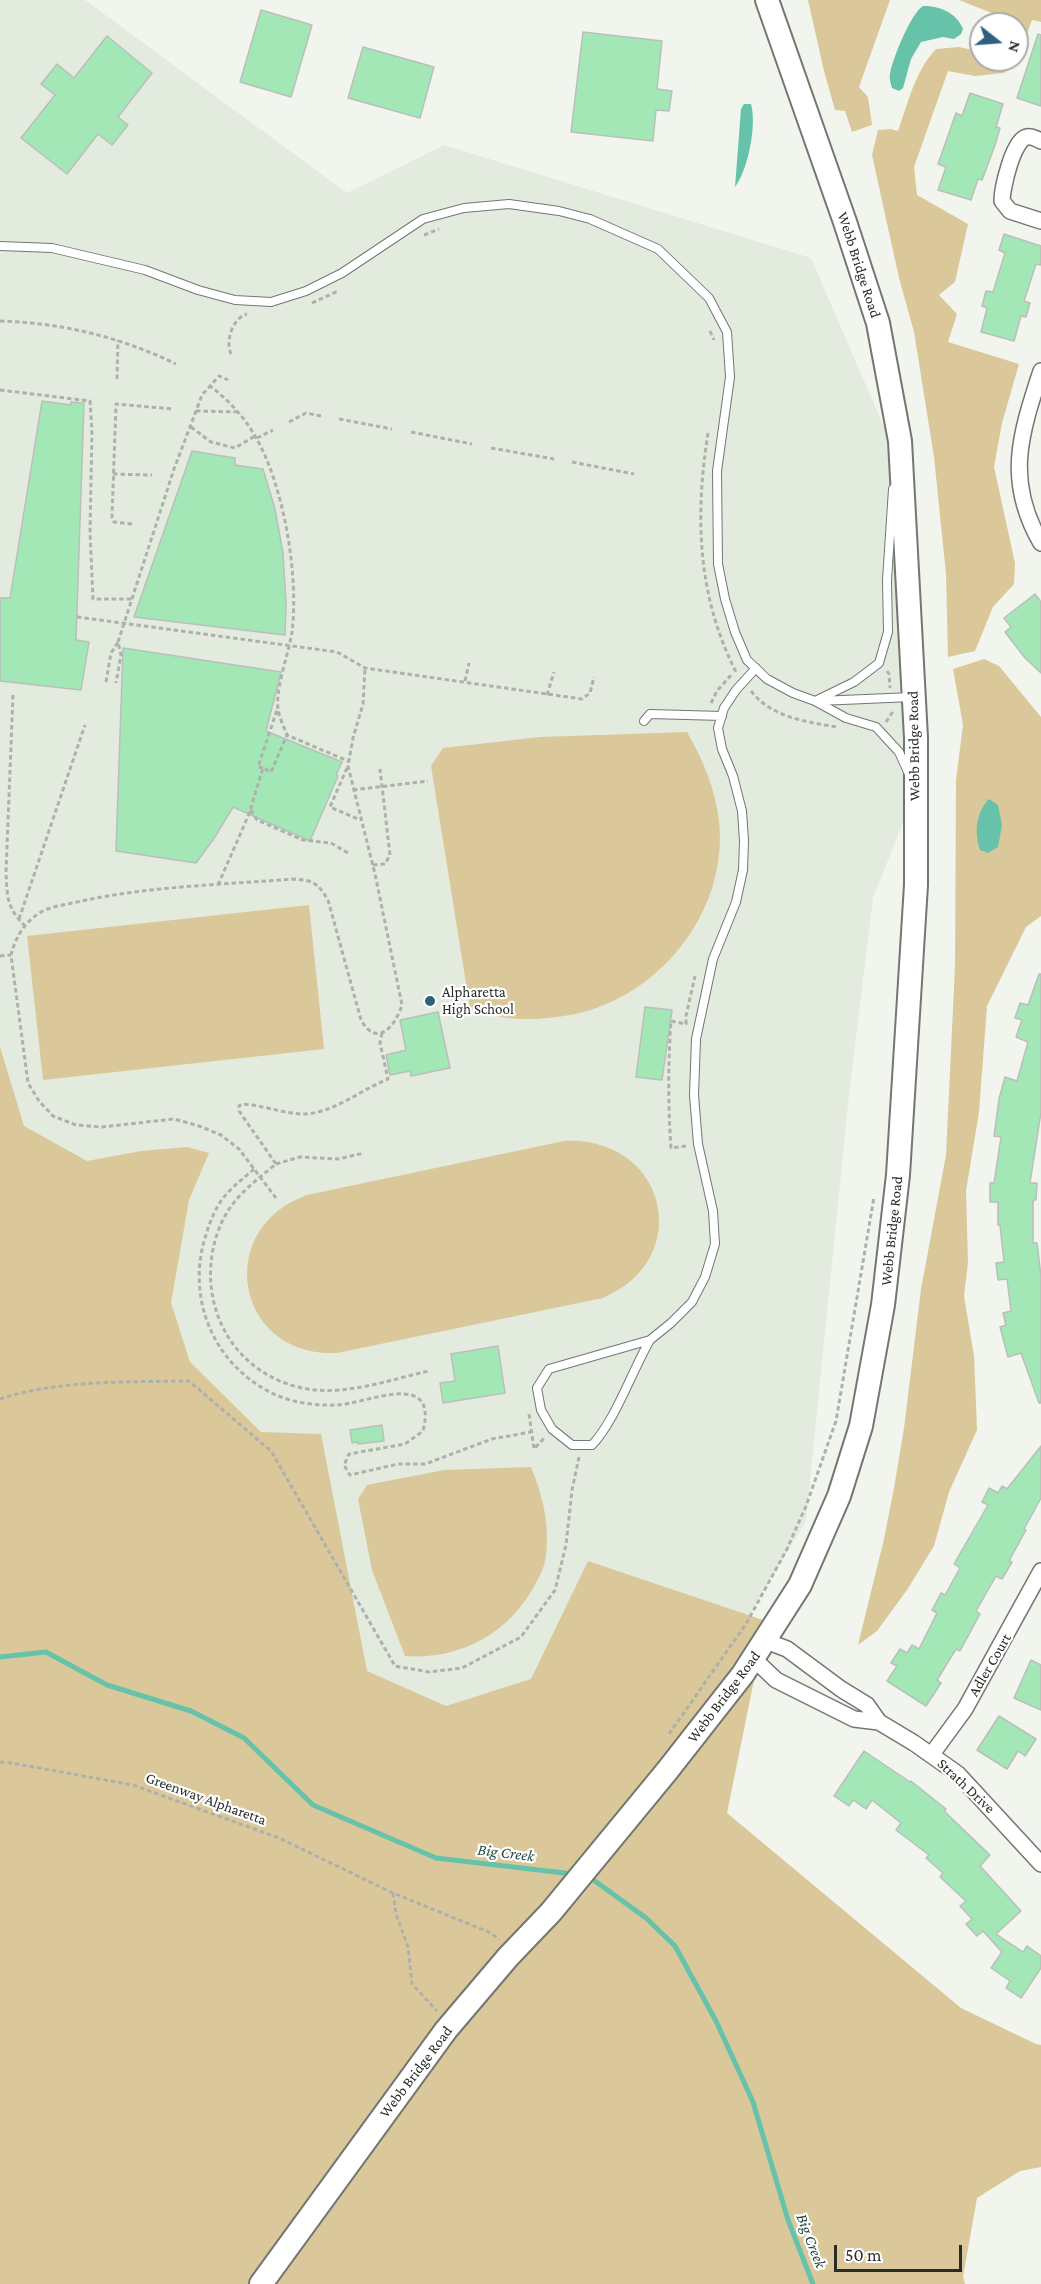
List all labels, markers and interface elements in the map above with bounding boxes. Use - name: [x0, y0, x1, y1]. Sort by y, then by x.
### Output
- north arrow: [969, 12, 1029, 72]
- text: N: [1005, 39, 1025, 55]
- street label: Webb Bridge Road: [833, 210, 885, 320]
- street label: Webb Bridge Road: [904, 691, 924, 801]
- place label: Alpharetta High School: [442, 983, 514, 1018]
- marker: Alpharetta High School: [423, 994, 437, 1008]
- street label: Webb Bridge Road: [877, 1175, 907, 1287]
- street label: Adler Court: [965, 1630, 1015, 1700]
- street label: Webb Bridge Road: [684, 1648, 764, 1746]
- street label: Strath Drive: [933, 1755, 999, 1817]
- street label: Greenway Alpharetta: [143, 1769, 269, 1829]
- water label: Big Creek: [477, 1840, 535, 1866]
- street label: Webb Bridge Road: [376, 2023, 456, 2121]
- water label: Big Creek: [792, 2211, 830, 2271]
- scale bar: [837, 2233, 964, 2271]
- text: 50 m: [845, 2245, 882, 2265]

